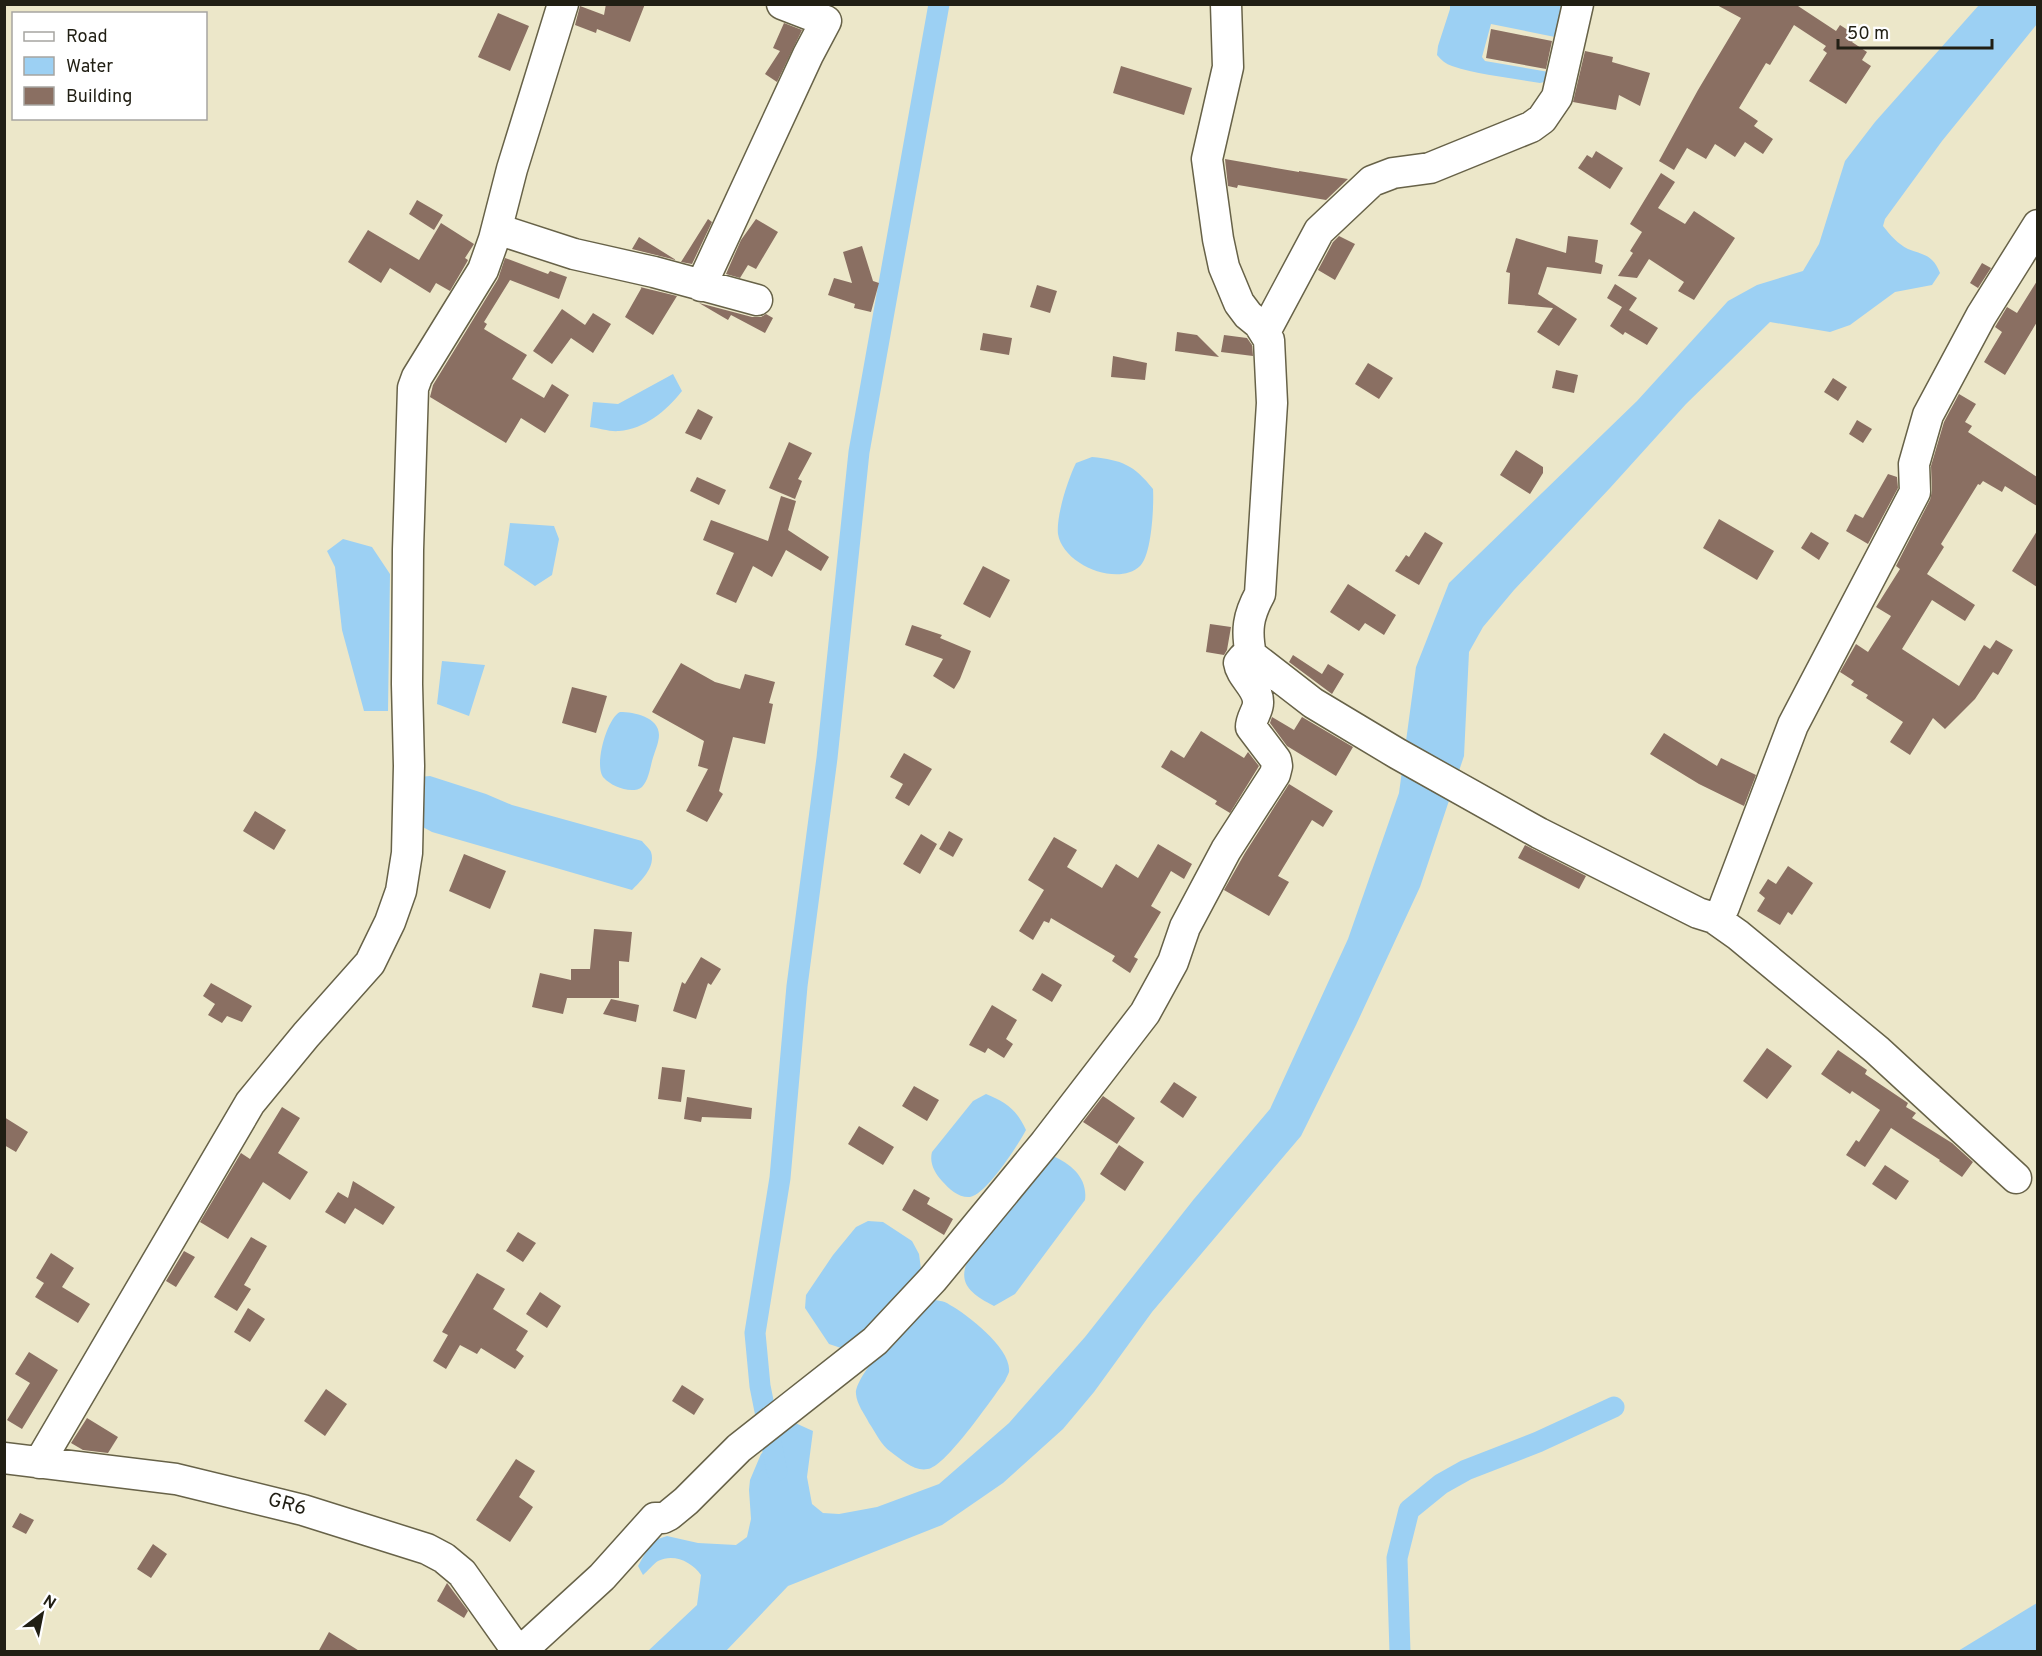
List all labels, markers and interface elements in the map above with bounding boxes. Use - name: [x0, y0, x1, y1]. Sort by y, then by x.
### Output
- legend: [12, 12, 207, 120]
- scale bar: [1838, 12, 1992, 50]
- text: 50 m: [1847, 23, 1889, 46]
- text: Road: [66, 26, 108, 49]
- text: Water: [66, 56, 113, 79]
- text: Building: [66, 86, 132, 109]
- street label: GR6: [265, 1487, 309, 1523]
- north arrow: [12, 1584, 72, 1644]
- text: N: [39, 1591, 59, 1615]

